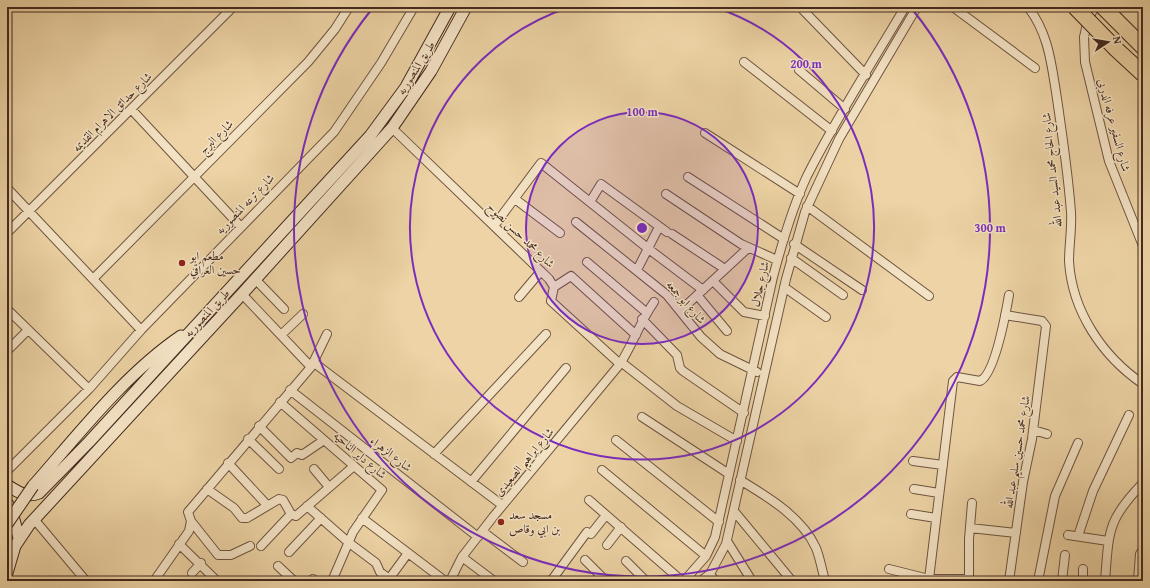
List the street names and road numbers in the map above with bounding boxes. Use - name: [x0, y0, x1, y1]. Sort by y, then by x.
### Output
- street label: طريق المنصوريه: [392, 38, 439, 98]
- street label: شارع حدائق الاهرام القديمه: [68, 68, 158, 157]
- street label: شارع السفير عرفه الدربى: [1091, 76, 1135, 174]
- street label: شارع الحاج محمد السيد عبد الله: [1036, 111, 1069, 228]
- street label: شارع البرج: [195, 115, 239, 160]
- street label: شارع ترعه المنصوريه: [211, 169, 280, 240]
- street label: شارع محمد حسن نصوح: [482, 198, 559, 274]
- street label: شارع جلال: [746, 259, 776, 309]
- street label: شارع ابو جمعه: [660, 276, 710, 329]
- street label: طريق المنصوريه: [180, 285, 234, 340]
- street label: شارع محمد حسين سليم عبد الله: [998, 394, 1038, 510]
- street label: شارع ابراهيم الصعيدى: [490, 424, 561, 502]
- street label: شارع داير الناحيه: [328, 427, 391, 485]
- street label: شارع الزهراء: [365, 432, 416, 478]

